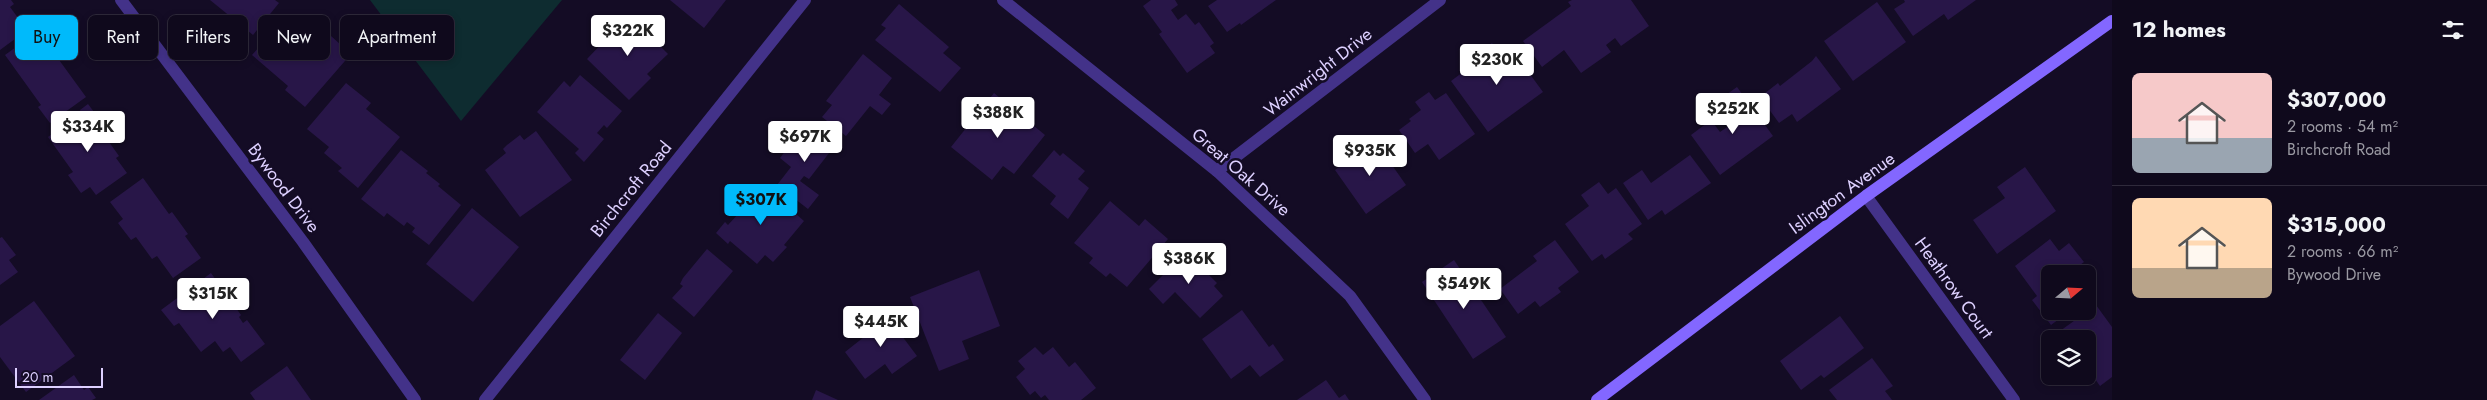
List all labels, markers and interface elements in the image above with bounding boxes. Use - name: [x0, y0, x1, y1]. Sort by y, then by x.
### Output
- chip: Buy: [15, 15, 78, 60]
- chip: Rent: [88, 15, 158, 60]
- chip: Filters: [168, 15, 248, 60]
- chip: New: [258, 15, 330, 60]
- chip: Apartment: [340, 15, 454, 60]
- pin: $322K: [593, 15, 663, 57]
- text: 12 homes: [2132, 15, 2226, 45]
- icon: filters: [2439, 16, 2467, 44]
- text: $322K: [602, 19, 654, 42]
- street label: Wainwright Drive: [1258, 21, 1378, 123]
- pin: $230K: [1462, 44, 1532, 86]
- text: $230K: [1471, 48, 1523, 71]
- text: $307,000: [2287, 85, 2386, 115]
- pin: $252K: [1698, 92, 1768, 135]
- icon: home: [2172, 93, 2232, 153]
- pin: $388K: [963, 96, 1033, 139]
- text: $252K: [1707, 97, 1759, 120]
- text: $388K: [972, 101, 1024, 124]
- pin: $334K: [53, 110, 123, 153]
- text: $334K: [62, 115, 114, 138]
- text: 2 rooms · 54 m²: [2287, 115, 2398, 138]
- pin: $697K: [770, 120, 840, 163]
- street label: Great Oak Drive: [1186, 122, 1296, 222]
- text: $697K: [779, 125, 831, 148]
- pin: $935K: [1335, 134, 1405, 177]
- street label: Birchcroft Road: [584, 135, 678, 243]
- street label: Bywood Drive: [242, 138, 326, 238]
- text: Birchcroft Road: [2287, 138, 2391, 161]
- text: $935K: [1344, 139, 1396, 162]
- street label: Islington Avenue: [1784, 146, 1900, 240]
- pin: $307K: [726, 184, 796, 226]
- text: $307K: [735, 188, 787, 211]
- text: $315,000: [2287, 210, 2386, 240]
- icon: home: [2172, 218, 2232, 278]
- street label: Heathrow Court: [1908, 232, 2000, 345]
- text: 2 rooms · 66 m²: [2287, 240, 2398, 263]
- pin: $386K: [1154, 242, 1224, 285]
- text: $386K: [1163, 247, 1215, 270]
- text: Bywood Drive: [2287, 263, 2381, 286]
- north arrow: [2041, 265, 2096, 320]
- map controls: [2041, 265, 2096, 385]
- pin: $549K: [1429, 268, 1499, 310]
- text: $549K: [1437, 272, 1491, 295]
- pin: $315K: [178, 278, 248, 320]
- text: $315K: [188, 282, 238, 305]
- pin: $445K: [846, 306, 916, 348]
- text: $445K: [854, 310, 908, 333]
- button: layers: [2041, 330, 2096, 385]
- scale bar: [15, 365, 102, 388]
- text: 20 m: [22, 367, 54, 387]

